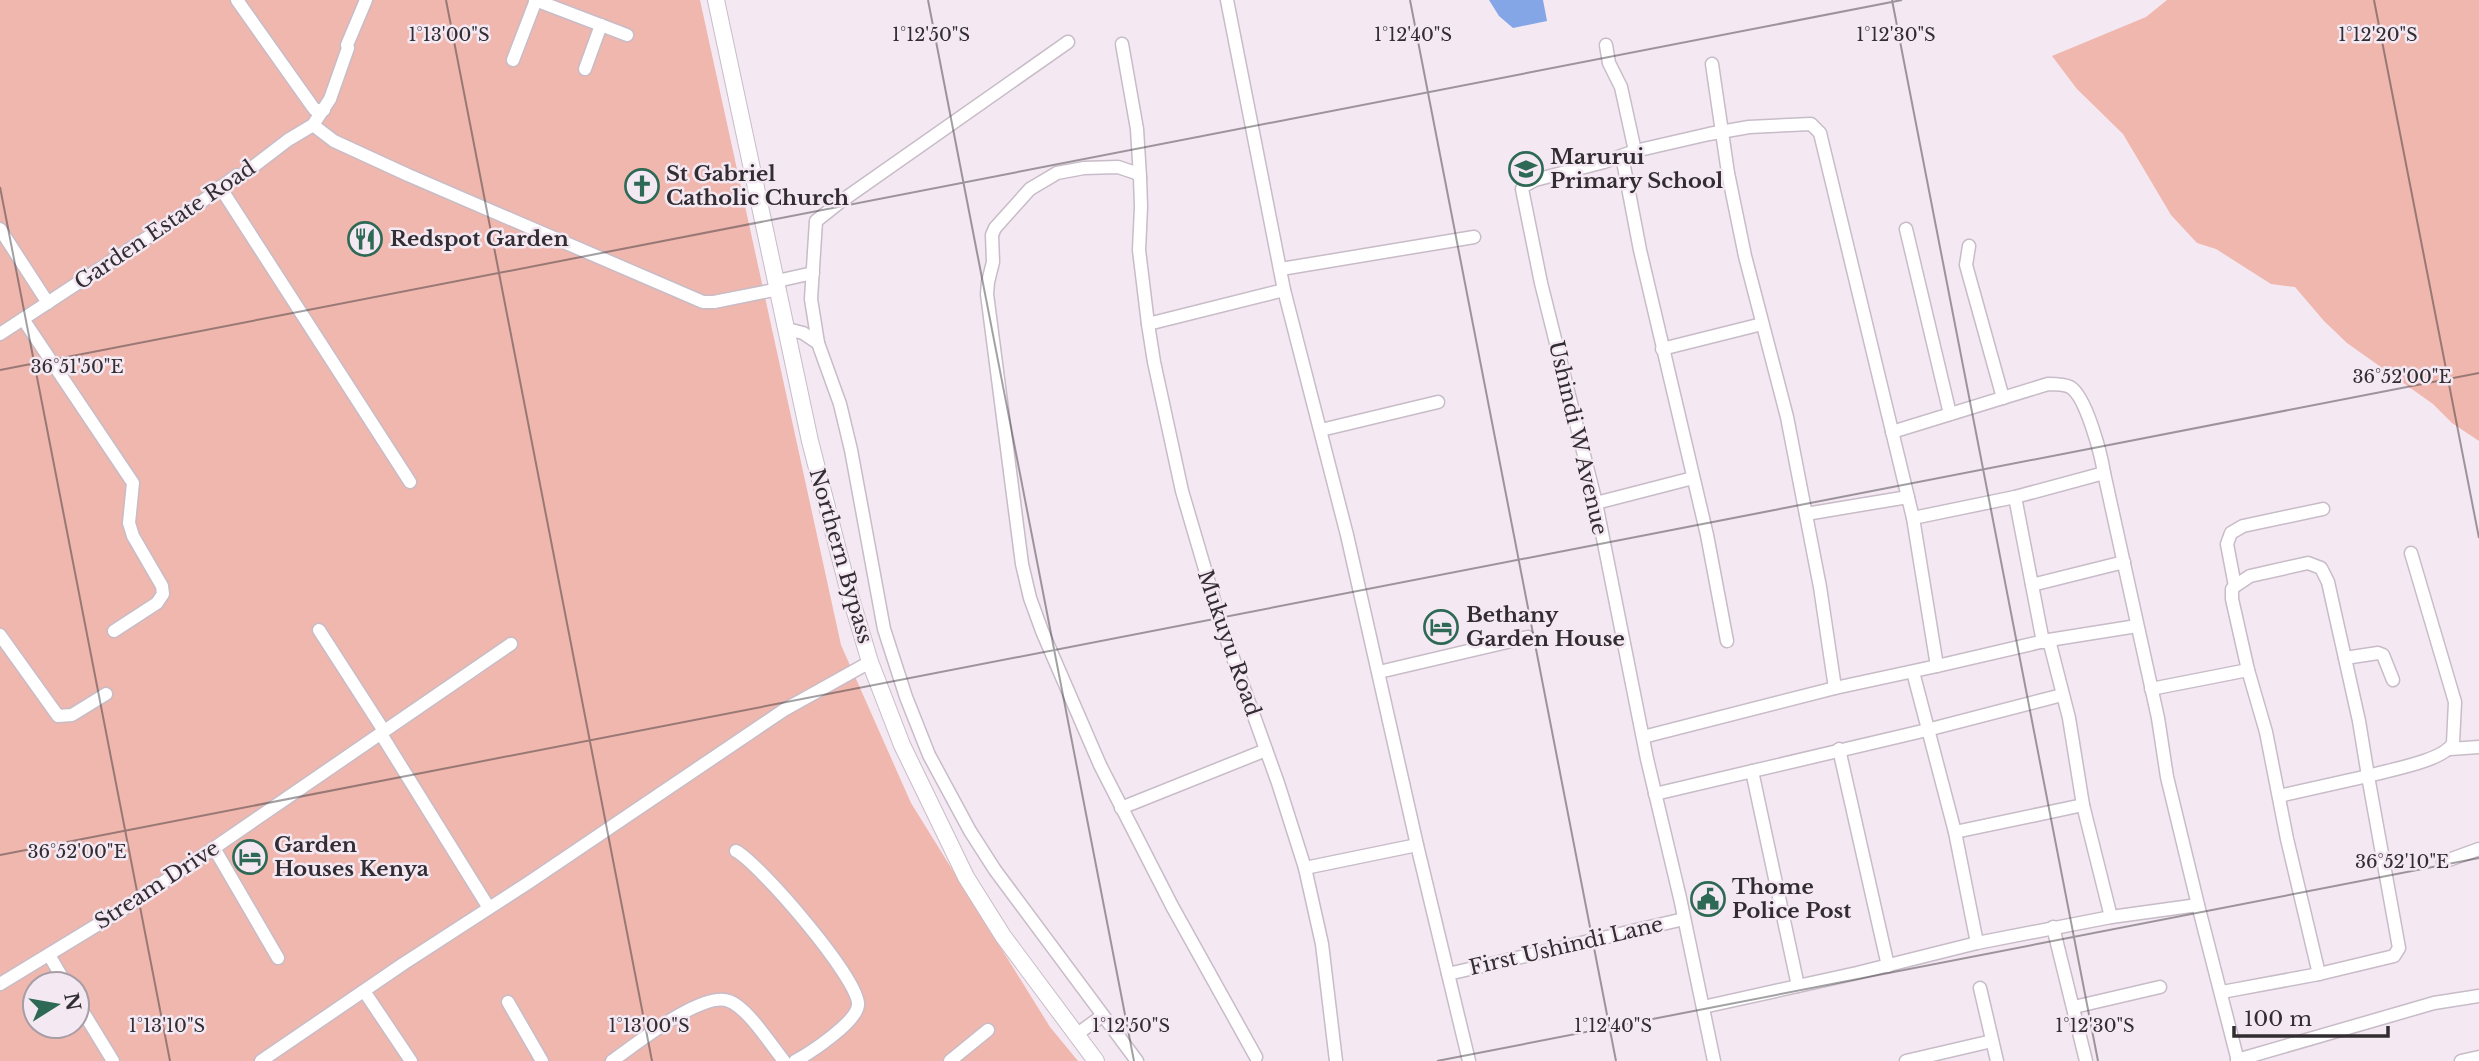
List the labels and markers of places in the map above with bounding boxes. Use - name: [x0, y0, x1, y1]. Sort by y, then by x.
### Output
- place label: Marurui Primary School: [1550, 144, 1724, 194]
- school or university icon: Marurui Primary School: [1507, 150, 1545, 188]
- place label: St Gabriel Catholic Church: [666, 161, 849, 211]
- church icon: St Gabriel Catholic Church: [623, 167, 661, 205]
- restaurant icon: Redspot Garden: [346, 220, 384, 258]
- place label: Redspot Garden: [390, 226, 569, 252]
- place label: Bethany Garden House: [1466, 602, 1625, 652]
- hotel icon: Bethany Garden House: [1422, 608, 1460, 646]
- place label: Garden Houses Kenya: [274, 832, 429, 882]
- hotel icon: Garden Houses Kenya: [231, 838, 269, 876]
- place label: Thome Police Post: [1732, 874, 1851, 924]
- public building icon: Thome Police Post: [1689, 880, 1727, 918]

